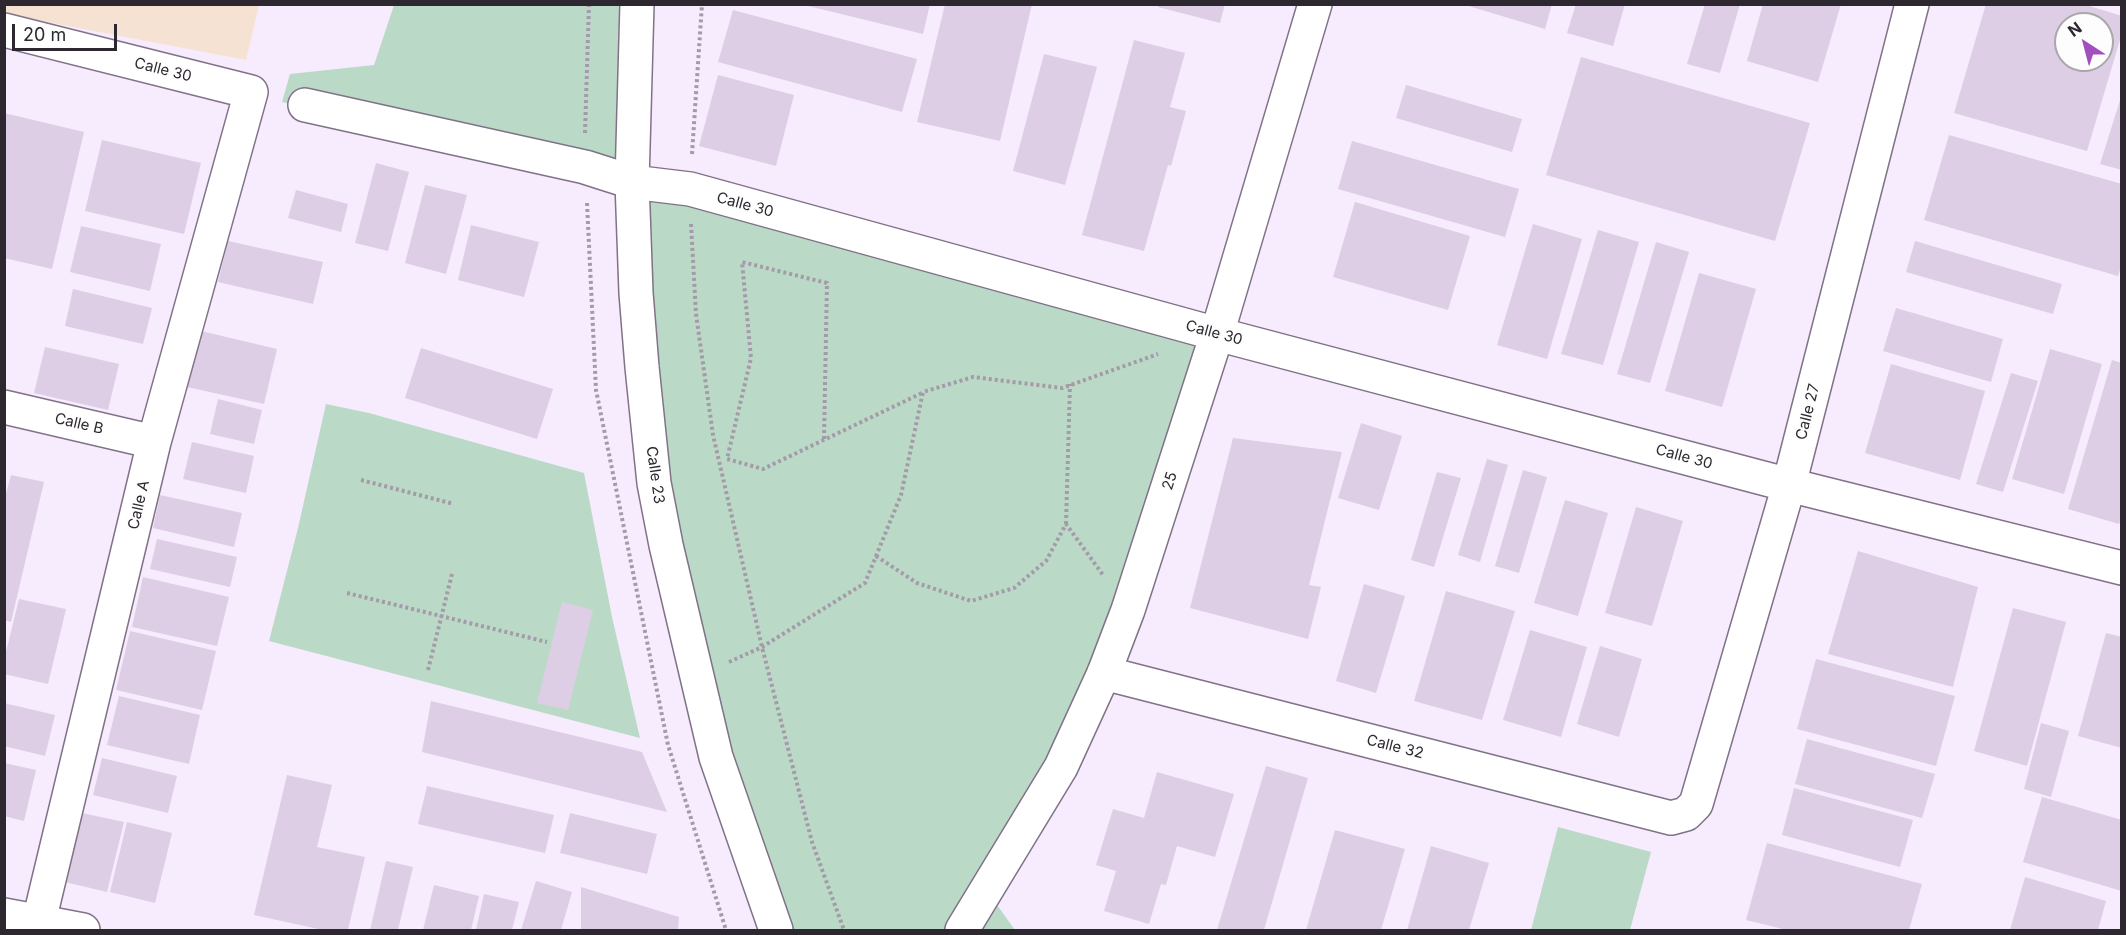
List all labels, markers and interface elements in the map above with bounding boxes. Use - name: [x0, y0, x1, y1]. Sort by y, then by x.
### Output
- scale bar: [15, 12, 120, 50]
- north arrow: [2054, 12, 2114, 72]
- text: N: [2064, 17, 2085, 41]
- text: 20 m: [23, 24, 66, 45]
- street label: Calle 30: [133, 54, 193, 86]
- street label: Calle 30: [714, 189, 776, 221]
- street label: Calle 30: [1183, 317, 1245, 349]
- street label: Calle 27: [1792, 382, 1824, 442]
- street label: Calle B: [53, 410, 105, 438]
- street label: Calle 30: [1653, 441, 1715, 473]
- street label: Calle 23: [642, 445, 668, 505]
- street label: 25: [1159, 470, 1181, 492]
- street label: Calle A: [125, 479, 153, 531]
- street label: Calle 32: [1365, 731, 1425, 763]

